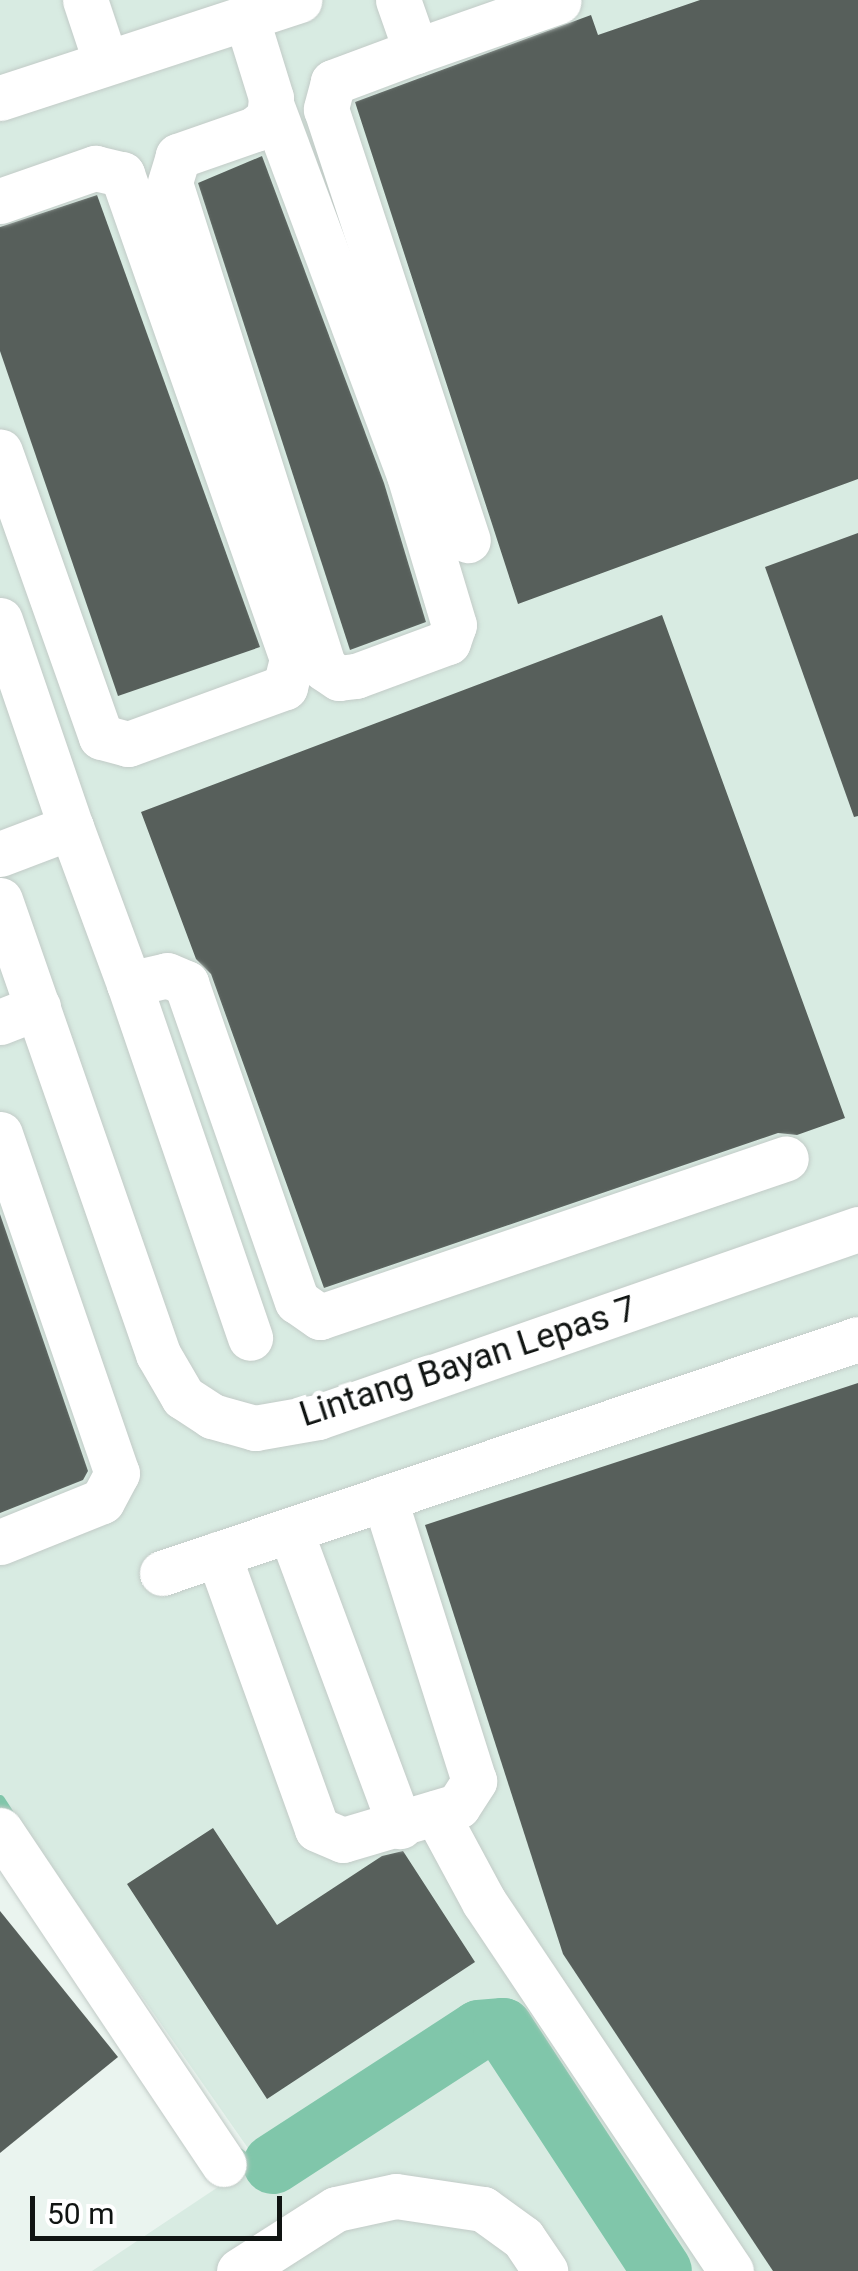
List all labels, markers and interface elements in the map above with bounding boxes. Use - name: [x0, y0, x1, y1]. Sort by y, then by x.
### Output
- street label: Lintang Bayan Lepas 7: [294, 1288, 642, 1436]
- scale bar: [35, 2176, 288, 2238]
- text: 50 m: [47, 2196, 114, 2231]

